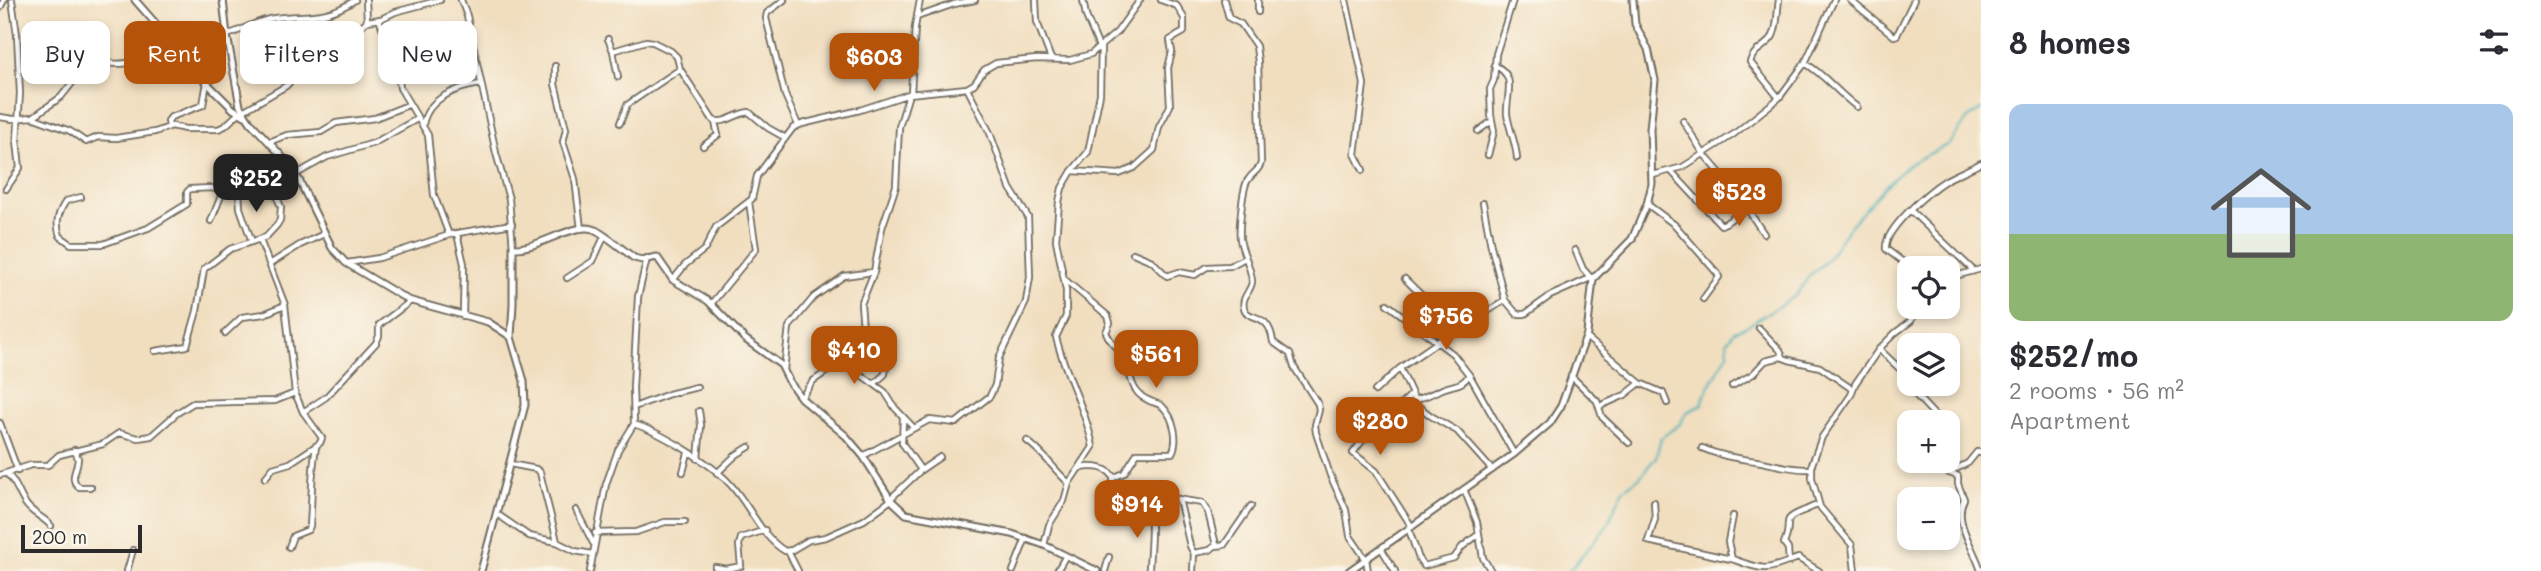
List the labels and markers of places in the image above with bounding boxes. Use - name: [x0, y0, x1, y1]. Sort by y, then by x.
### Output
- pin: $603: [833, 34, 915, 93]
- pin: $252: [215, 154, 297, 214]
- pin: $523: [1698, 168, 1780, 228]
- pin: $756: [1405, 292, 1487, 352]
- pin: $410: [813, 326, 895, 386]
- pin: $561: [1115, 330, 1197, 390]
- pin: $280: [1339, 398, 1421, 457]
- pin: $914: [1096, 480, 1178, 540]

